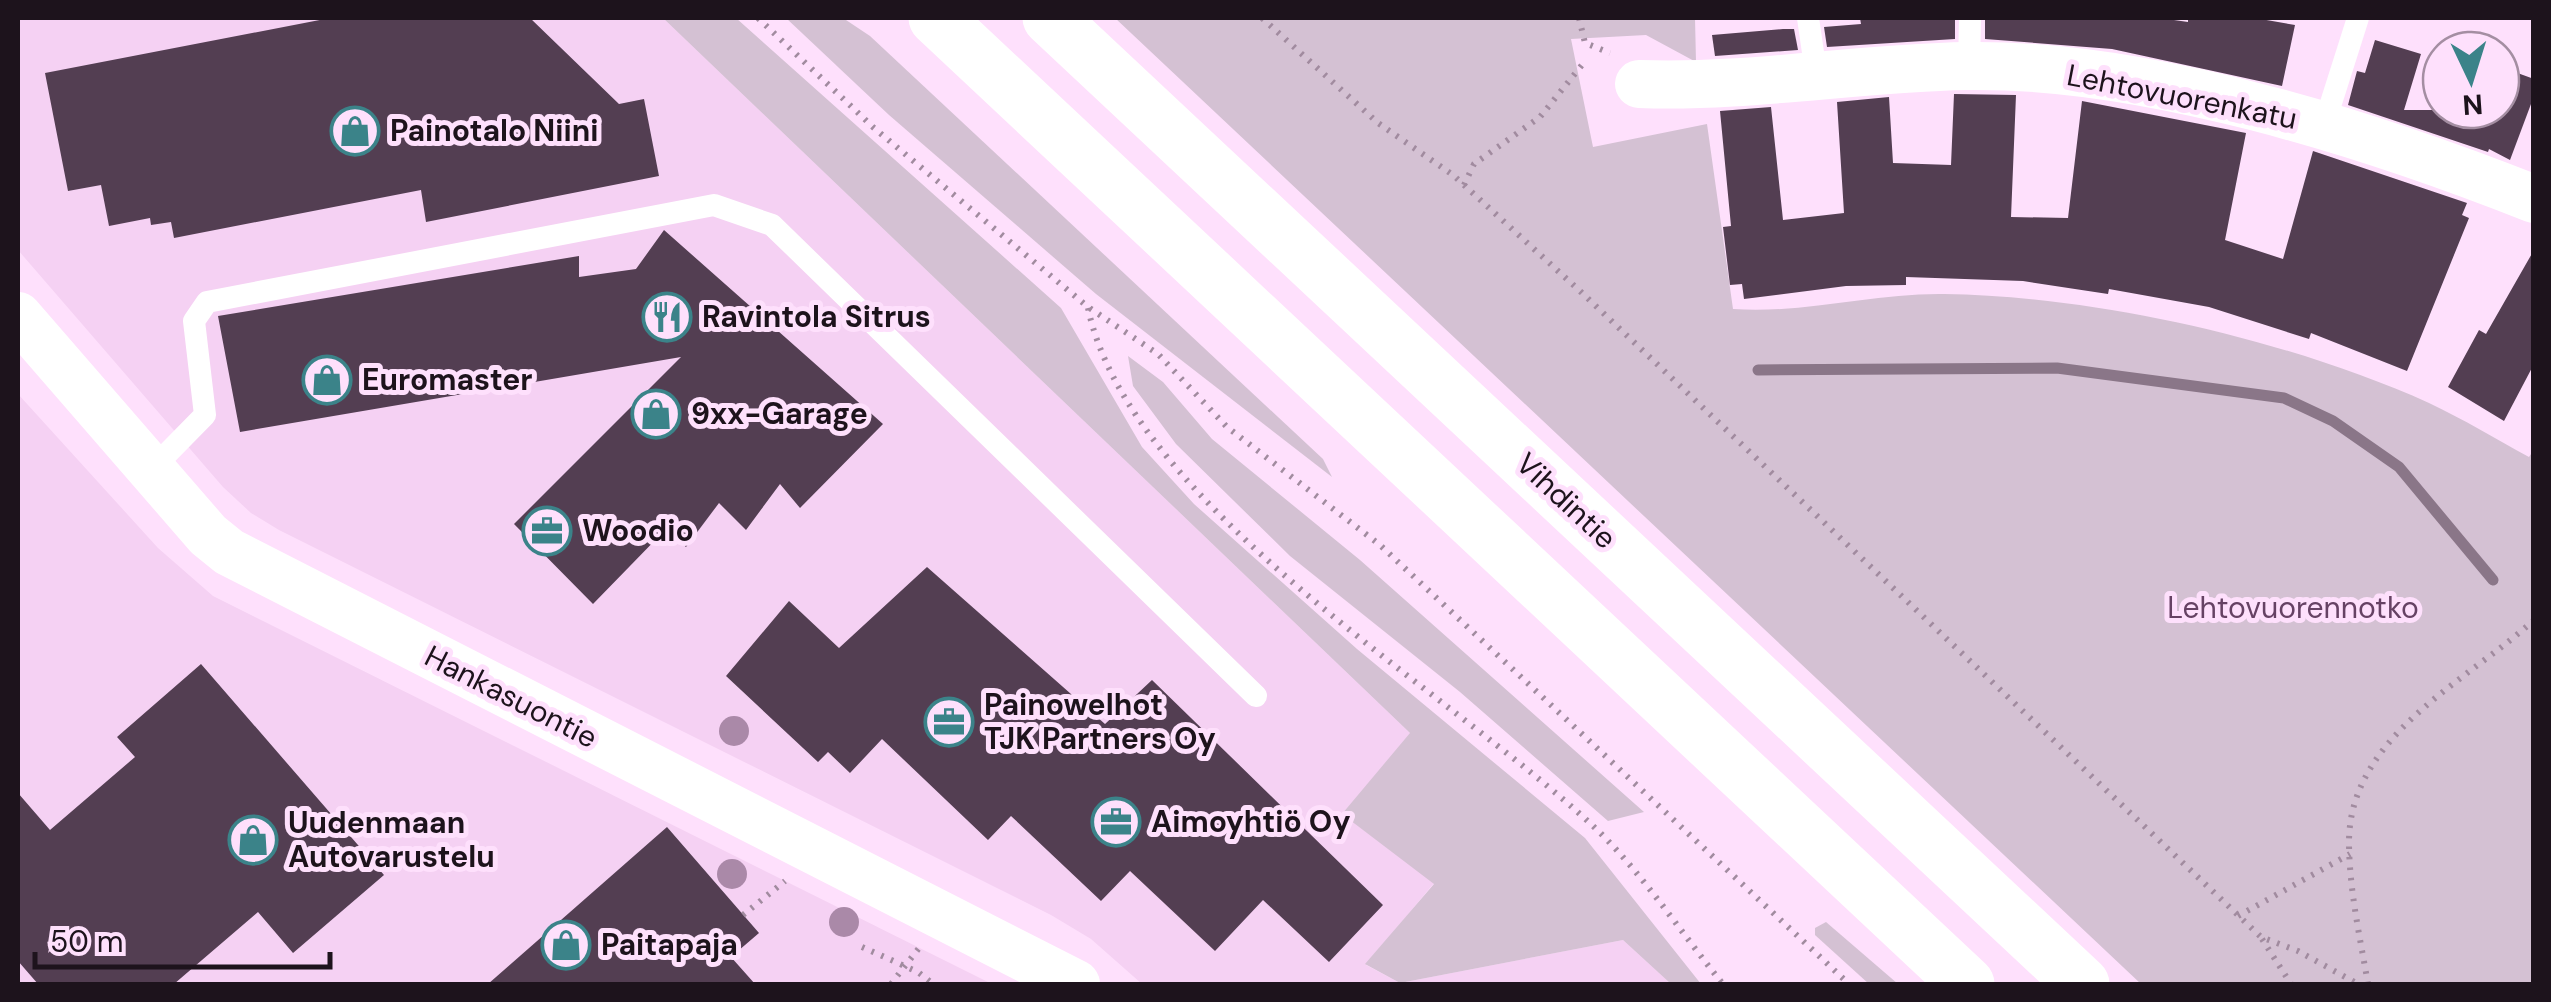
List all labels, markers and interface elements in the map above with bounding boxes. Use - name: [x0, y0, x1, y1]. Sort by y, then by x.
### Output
- north arrow: [2421, 30, 2521, 130]
- street label: Lehtovuorenkatu: [2064, 55, 2300, 138]
- text: N: [2461, 85, 2484, 124]
- shop icon: Painotalo Niini: [329, 105, 381, 157]
- place label: Painotalo Niini: [390, 111, 598, 150]
- restaurant icon: Ravintola Sitrus: [641, 291, 693, 343]
- place label: Ravintola Sitrus: [702, 297, 931, 336]
- shop icon: Euromaster: [301, 354, 353, 406]
- place label: Euromaster: [362, 360, 533, 399]
- shop icon: 9xx-Garage: [630, 388, 682, 440]
- place label: 9xx-Garage: [691, 394, 868, 433]
- street label: Vihdintie: [1508, 444, 1625, 557]
- office icon: Woodio: [521, 505, 573, 557]
- place label: Woodio: [582, 511, 694, 550]
- park label: Lehtovuorennotko: [2167, 588, 2419, 627]
- street label: Hankasuontie: [418, 636, 604, 757]
- place label: Painowelhot TJK Partners Oy: [984, 685, 1216, 758]
- office icon: Painowelhot TJK Partners Oy: [923, 696, 975, 748]
- office icon: Aimoyhtiö Oy: [1090, 796, 1142, 848]
- place label: Aimoyhtiö Oy: [1151, 802, 1351, 841]
- place label: Uudenmaan Autovarustelu: [288, 803, 495, 876]
- shop icon: Uudenmaan Autovarustelu: [227, 814, 279, 866]
- scale bar: [35, 907, 330, 969]
- shop icon: Paitapaja: [540, 919, 592, 971]
- text: 50 m: [50, 922, 124, 961]
- place label: Paitapaja: [601, 925, 738, 964]

